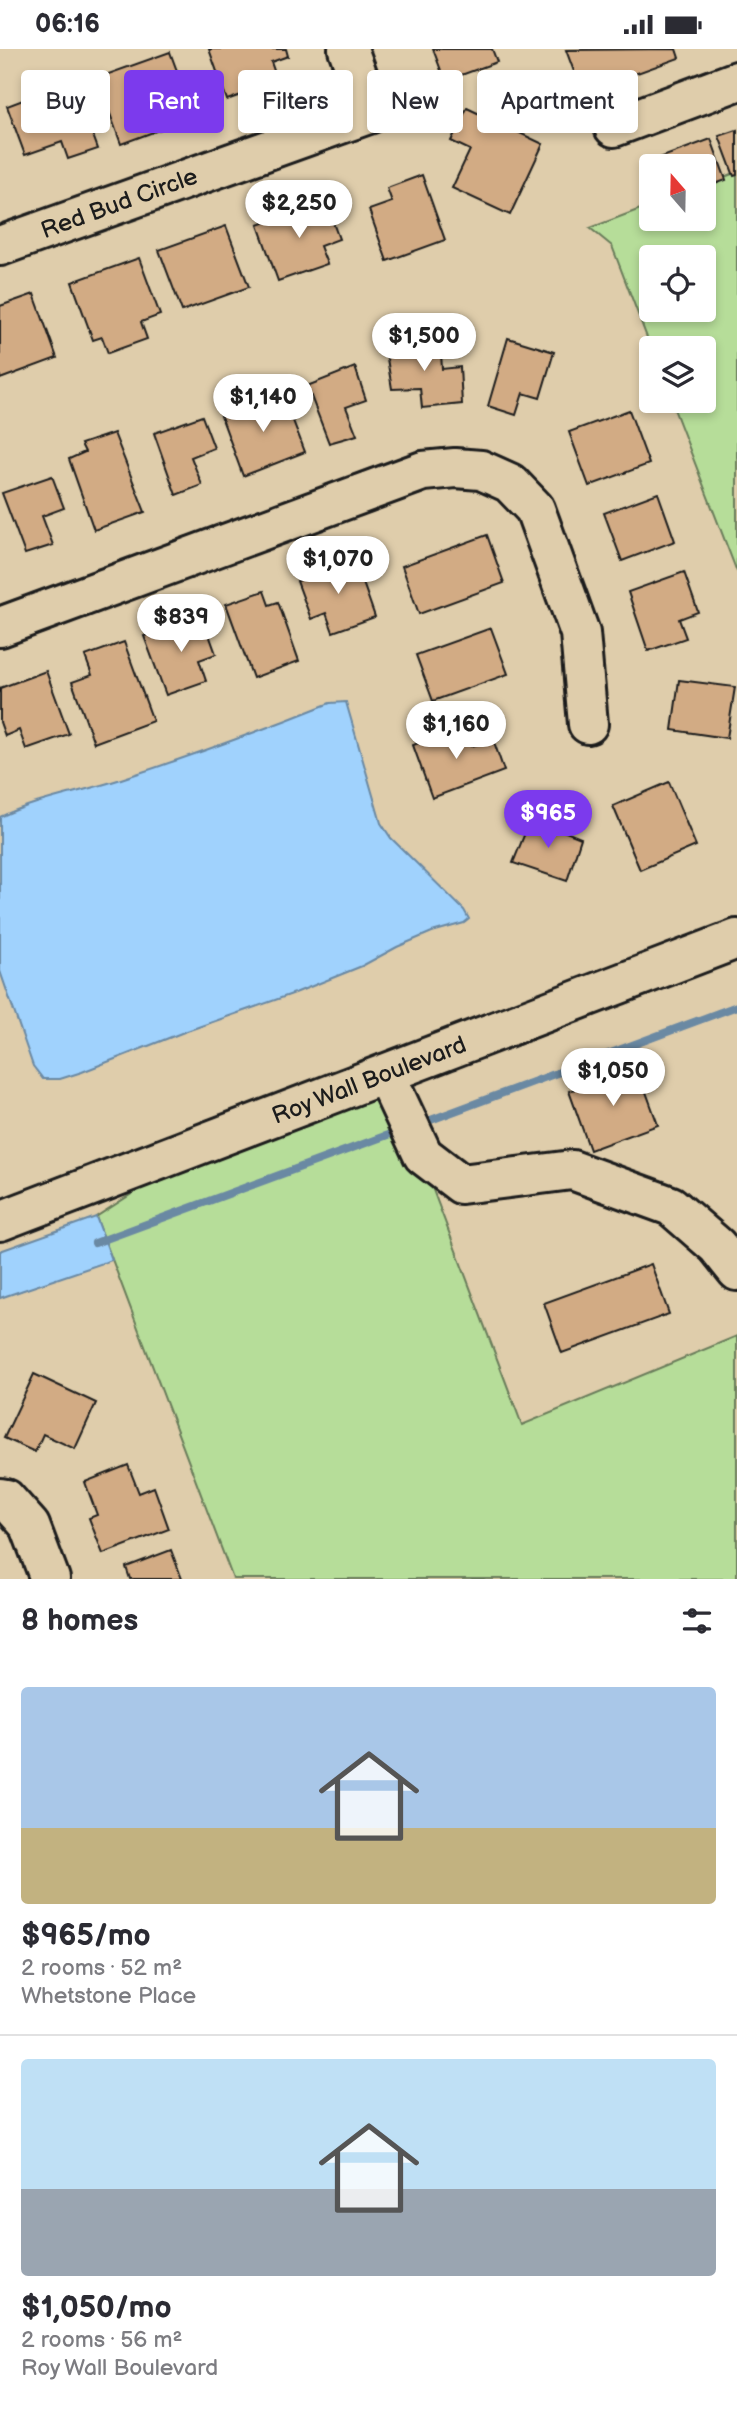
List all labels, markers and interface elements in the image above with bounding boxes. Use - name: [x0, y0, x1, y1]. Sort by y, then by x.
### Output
- text: 06:16: [35, 9, 100, 40]
- chip: Buy: [21, 70, 110, 133]
- chip: Rent: [124, 70, 224, 133]
- chip: Filters: [238, 70, 353, 133]
- chip: New: [367, 70, 463, 133]
- chip: Apartment: [477, 70, 638, 133]
- north arrow: [639, 154, 716, 231]
- map controls: [639, 154, 716, 413]
- street label: Red Bud Circle: [37, 162, 201, 245]
- pin: $2,250: [242, 181, 356, 240]
- text: $2,250: [261, 189, 337, 217]
- button: locate: [639, 245, 716, 322]
- pin: $1,500: [367, 313, 481, 373]
- text: $1,500: [388, 322, 460, 350]
- button: layers: [639, 336, 716, 413]
- pin: $1,140: [206, 375, 320, 434]
- text: $1,140: [229, 383, 297, 411]
- pin: $1,070: [281, 537, 395, 596]
- text: $1,070: [302, 545, 374, 573]
- pin: $839: [140, 595, 222, 654]
- text: $839: [153, 603, 209, 631]
- pin: $1,160: [399, 701, 513, 761]
- text: $1,160: [422, 710, 490, 738]
- pin: $965: [507, 791, 589, 850]
- text: $965: [520, 799, 576, 827]
- street label: Roy Wall Boulevard: [268, 1030, 470, 1131]
- pin: $1,050: [556, 1049, 670, 1108]
- text: $1,050: [577, 1057, 649, 1085]
- icon: filters: [678, 1602, 716, 1640]
- text: 8 homes: [21, 1603, 138, 1639]
- icon: home: [306, 1733, 432, 1859]
- text: $965/mo: [21, 1918, 151, 1954]
- text: 2 rooms · 52 m²: [21, 1954, 182, 1982]
- text: Whetstone Place: [21, 1982, 196, 2010]
- icon: home: [306, 2105, 432, 2231]
- text: $1,050/mo: [21, 2290, 171, 2326]
- text: 2 rooms · 56 m²: [21, 2326, 183, 2354]
- text: Roy Wall Boulevard: [21, 2354, 218, 2382]

